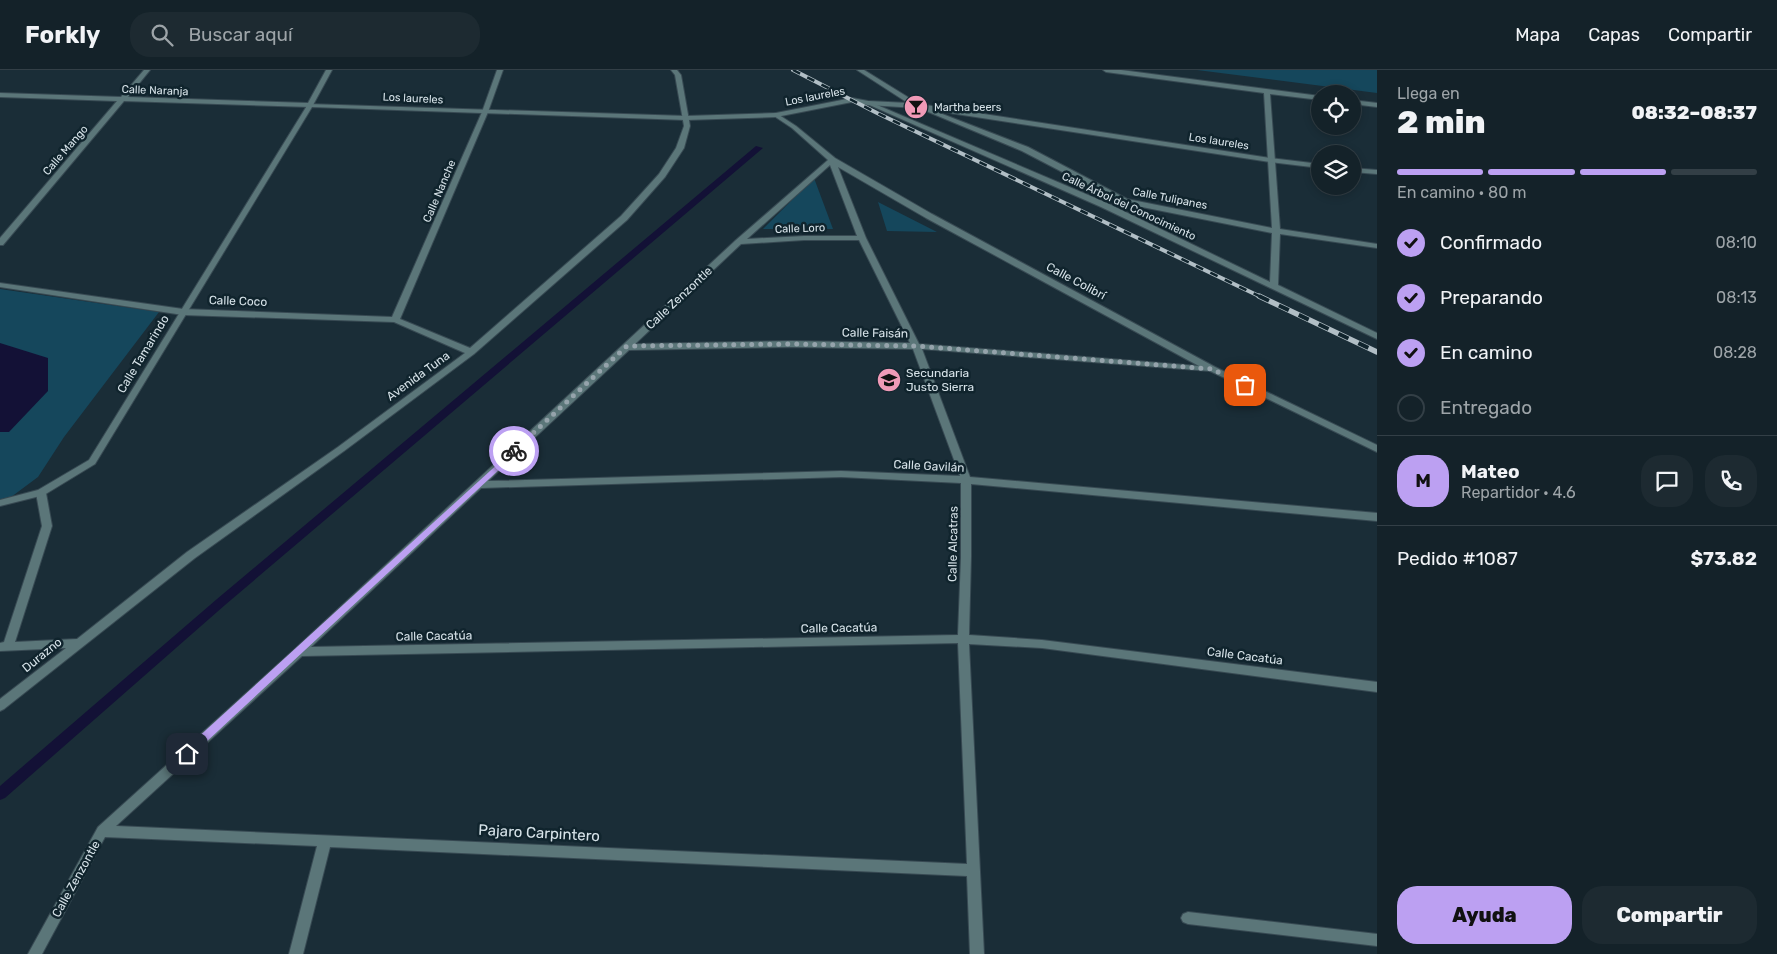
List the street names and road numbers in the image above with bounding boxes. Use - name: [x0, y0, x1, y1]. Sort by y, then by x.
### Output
- street label: Calle Naranja: [121, 83, 189, 98]
- street label: Los laureles: [784, 84, 847, 109]
- street label: Los laureles: [382, 90, 444, 107]
- street label: Calle Mango: [40, 123, 91, 178]
- street label: Los laureles: [1188, 130, 1250, 153]
- street label: Calle Nanche: [420, 158, 459, 225]
- street label: Calle Árbol del Conocimiento: [1060, 170, 1198, 243]
- street label: Calle Tulipanes: [1131, 185, 1209, 212]
- street label: Calle Loro: [775, 221, 825, 236]
- street label: Calle Colibrí: [1044, 259, 1109, 303]
- street label: Calle Zenzontle: [643, 264, 715, 332]
- street label: Calle Coco: [209, 293, 268, 309]
- street label: Calle Tamarindo: [114, 312, 172, 395]
- street label: Calle Faisán: [842, 325, 908, 341]
- street label: Avenida Tuna: [384, 348, 452, 404]
- street label: Calle Gavilán: [893, 457, 965, 475]
- street label: Calle Alcatras: [945, 506, 961, 582]
- street label: Calle Cacatúa: [801, 620, 877, 636]
- street label: Calle Cacatúa: [396, 628, 472, 644]
- street label: Durazno: [19, 635, 65, 675]
- street label: Calle Cacatúa: [1206, 644, 1284, 668]
- street label: Pajaro Carpintero: [478, 821, 600, 845]
- street label: Calle Zenzontle: [49, 838, 103, 920]

